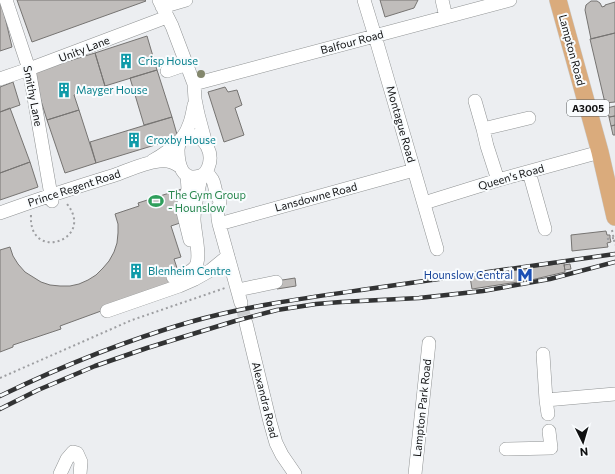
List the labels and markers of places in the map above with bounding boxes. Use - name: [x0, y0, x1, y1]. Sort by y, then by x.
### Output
- building icon: Crisp House: [117, 52, 135, 70]
- place label: Crisp House: [138, 54, 198, 67]
- building icon: Mayger House: [55, 81, 73, 99]
- place label: Mayger House: [76, 83, 148, 96]
- building icon: Croxby House: [125, 131, 143, 149]
- place label: Croxby House: [146, 133, 216, 146]
- place label: The Gym Group - Hounslow: [168, 188, 246, 214]
- sports icon: The Gym Group - Hounslow: [147, 192, 165, 210]
- building icon: Blenheim Centre: [127, 262, 145, 280]
- place label: Blenheim Centre: [148, 264, 231, 277]
- metro station icon: Hounslow Central: [516, 266, 534, 284]
- place label: Hounslow Central: [424, 268, 513, 281]

